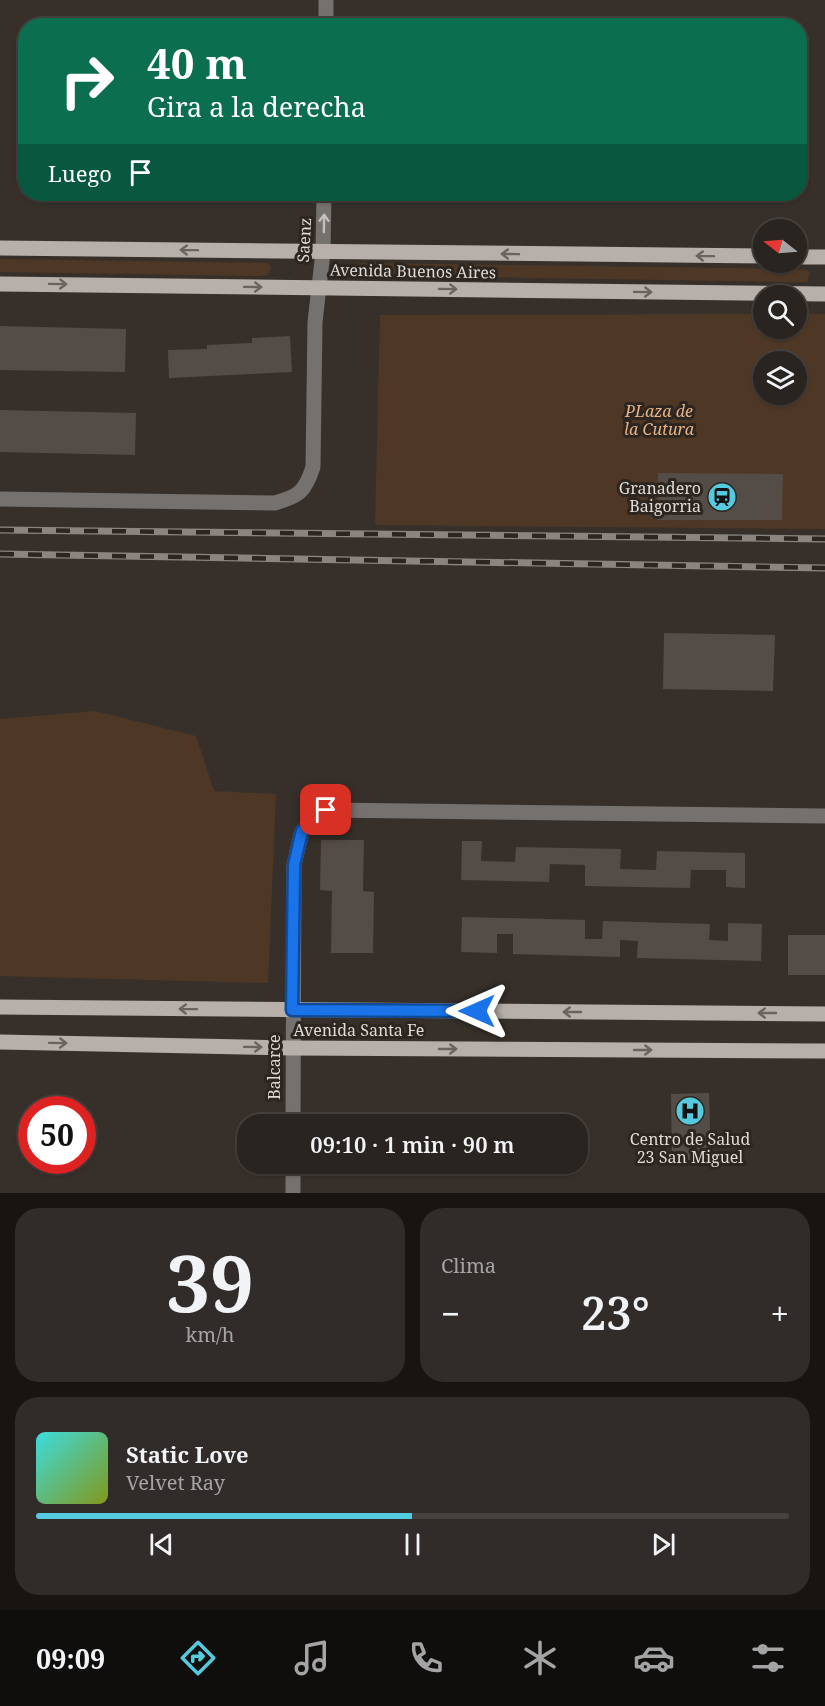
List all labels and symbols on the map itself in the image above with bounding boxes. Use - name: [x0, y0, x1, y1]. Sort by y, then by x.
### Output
- one-way arrow: [318, 213, 329, 233]
- street label: Saenz: [292, 217, 316, 263]
- north arrow: [753, 219, 807, 273]
- one-way arrow: [180, 245, 200, 256]
- one-way arrow: [501, 248, 521, 260]
- one-way arrow: [696, 250, 716, 262]
- street label: Avenida Buenos Aires: [330, 259, 496, 283]
- one-way arrow: [48, 279, 68, 290]
- one-way arrow: [243, 281, 263, 293]
- one-way arrow: [438, 283, 458, 295]
- one-way arrow: [633, 286, 653, 298]
- park label: PLaza de la Cutura: [624, 400, 695, 440]
- place label: Granadero Baigorria: [619, 477, 701, 517]
- station icon: Granadero Baigorria: [706, 481, 738, 513]
- pin: [300, 784, 351, 835]
- position arrow: [445, 979, 509, 1043]
- one-way arrow: [178, 1003, 198, 1015]
- one-way arrow: [562, 1006, 582, 1018]
- one-way arrow: [757, 1007, 777, 1019]
- street label: Avenida Santa Fe: [294, 1019, 424, 1041]
- street label: Balcarce: [263, 1034, 285, 1100]
- one-way arrow: [48, 1037, 68, 1049]
- one-way arrow: [243, 1041, 263, 1053]
- one-way arrow: [438, 1043, 458, 1055]
- one-way arrow: [633, 1044, 653, 1056]
- hospital icon: Centro de Salud 23 San Miguel: [674, 1095, 706, 1127]
- speed limit sign: 50: [18, 1096, 96, 1174]
- place label: Centro de Salud 23 San Miguel: [630, 1128, 750, 1168]

